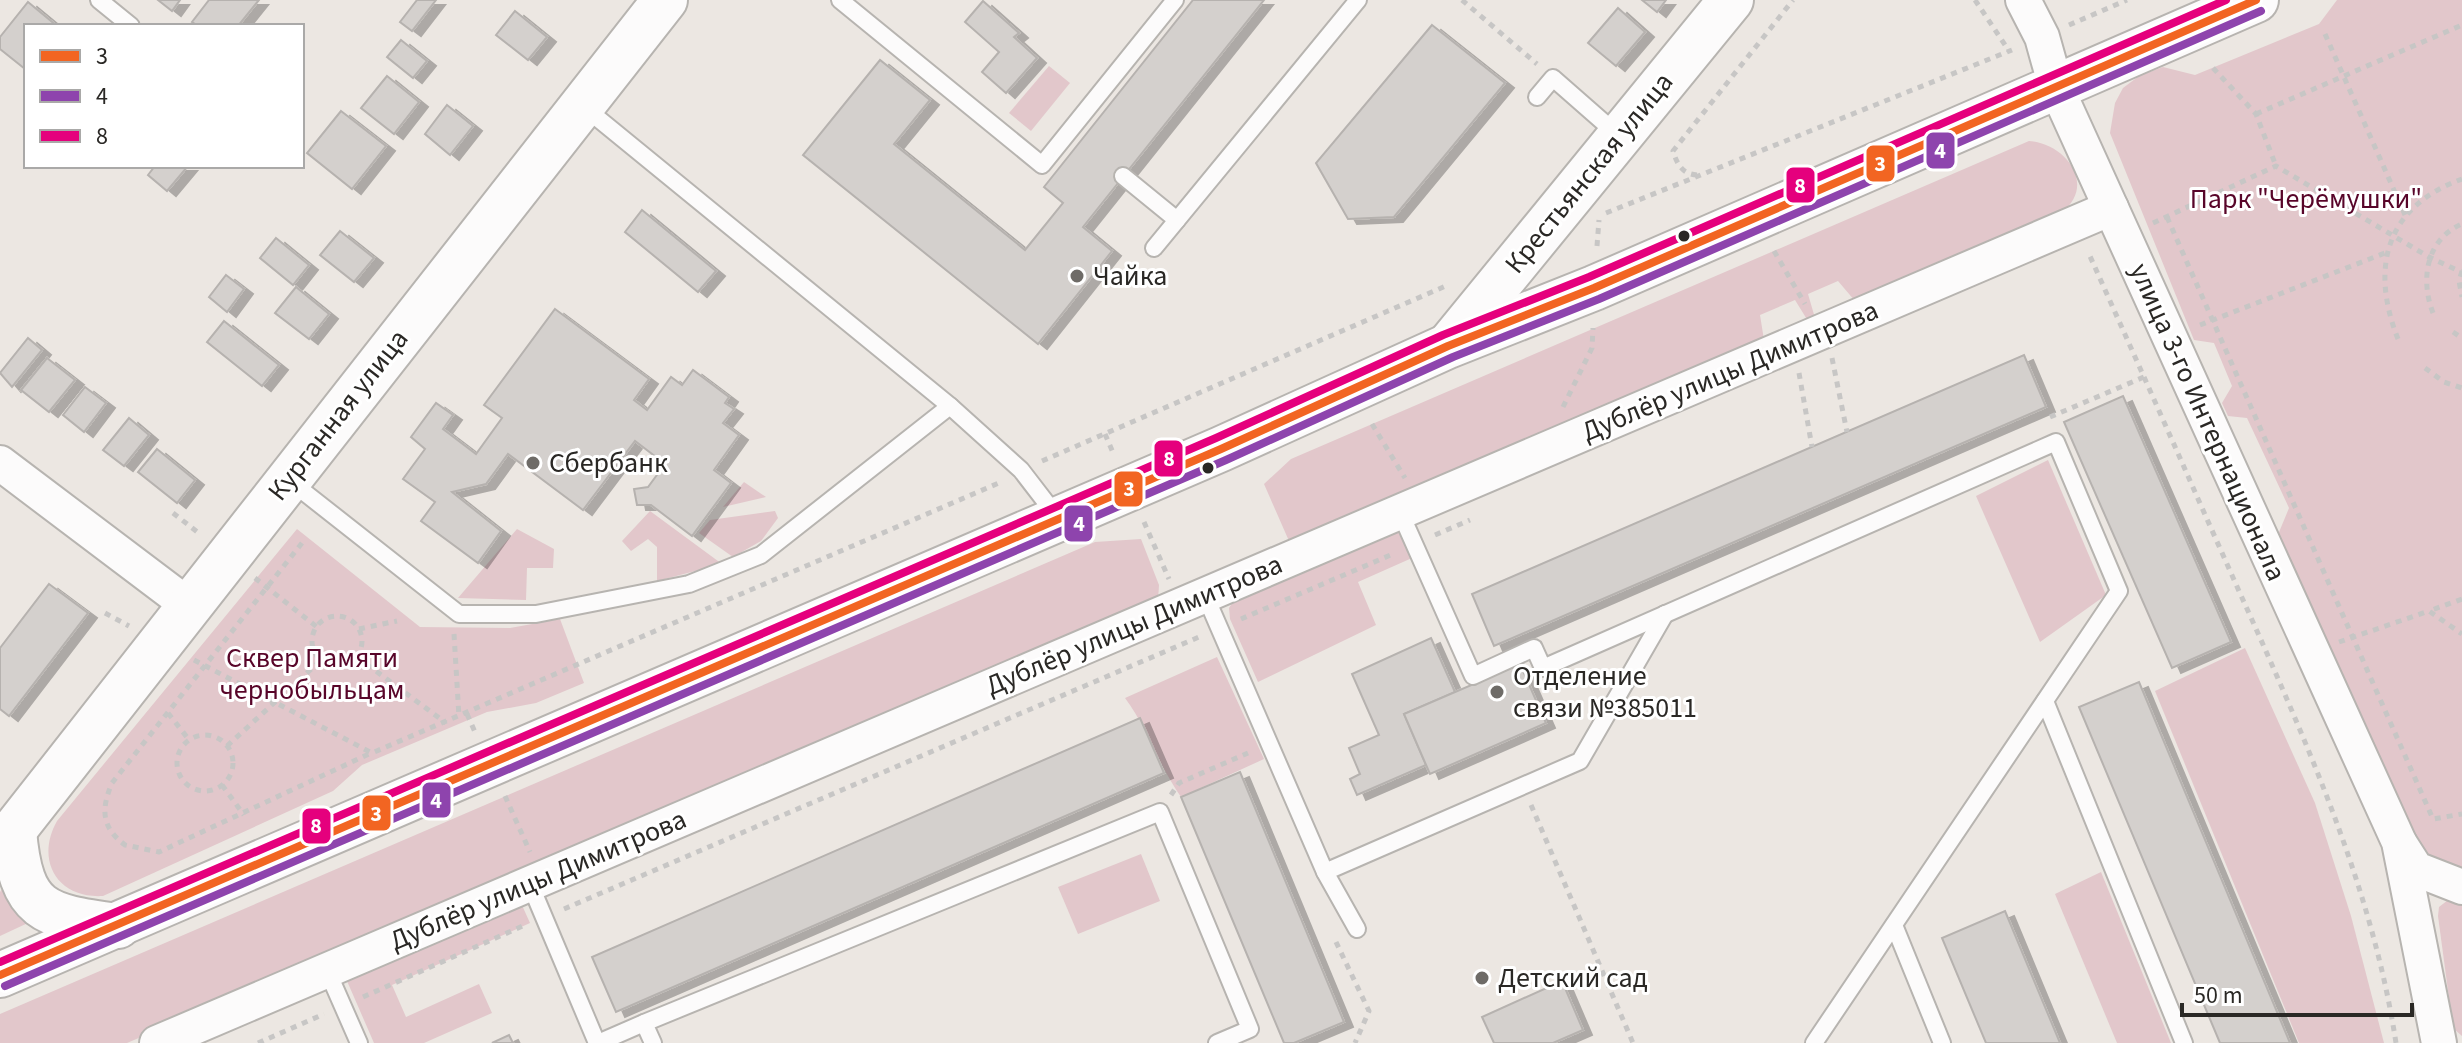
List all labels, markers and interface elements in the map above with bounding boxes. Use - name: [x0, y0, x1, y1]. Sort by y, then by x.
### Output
- legend: [24, 24, 304, 168]
- text: 3: [96, 39, 108, 74]
- street label: Крестьянская улица: [1495, 64, 1683, 282]
- text: 4: [96, 79, 108, 114]
- text: 8: [96, 119, 108, 154]
- line badge: 4: [1925, 131, 1956, 170]
- text: 4: [1934, 135, 1946, 167]
- line badge: 3: [1865, 144, 1896, 183]
- text: 3: [1874, 148, 1886, 180]
- line badge: 8: [1785, 166, 1816, 204]
- text: 8: [1794, 170, 1806, 202]
- park label: Парк "Черёмушки": [2190, 179, 2422, 219]
- unlabelled marker: [1676, 228, 1692, 244]
- place label: Чайка: [1093, 256, 1167, 296]
- street label: улица 3-го Интернационала: [2120, 257, 2296, 587]
- marker: Чайка: [1068, 267, 1086, 285]
- street label: Дублёр улицы Димитрова: [1575, 290, 1885, 452]
- street label: Курганная улица: [258, 321, 418, 509]
- line badge: 8: [1153, 439, 1184, 478]
- place label: Сбербанк: [549, 443, 668, 483]
- text: 8: [1163, 443, 1175, 475]
- marker: Сбербанк: [524, 454, 542, 472]
- unlabelled marker: [1200, 460, 1216, 476]
- line badge: 3: [1113, 470, 1144, 508]
- text: 3: [1123, 473, 1135, 505]
- line badge: 4: [1063, 504, 1094, 543]
- text: 4: [1073, 508, 1085, 540]
- street label: Дублёр улицы Димитрова: [979, 544, 1289, 706]
- park label: Сквер Памяти чернобыльцам: [220, 638, 404, 710]
- place label: Отделение связи №385011: [1513, 656, 1697, 728]
- marker: Отделение связи №385011: [1488, 683, 1506, 701]
- line badge: 4: [421, 781, 452, 819]
- text: 4: [430, 785, 442, 817]
- line badge: 3: [361, 794, 392, 832]
- text: 3: [370, 798, 382, 830]
- street label: Дублёр улицы Димитрова: [383, 799, 693, 961]
- line badge: 8: [301, 807, 332, 845]
- text: 8: [310, 810, 322, 842]
- place label: Детский сад: [1498, 958, 1648, 998]
- scale bar: [2182, 967, 2412, 1017]
- marker: Детский сад: [1473, 969, 1491, 987]
- text: 50 m: [2194, 978, 2243, 1013]

